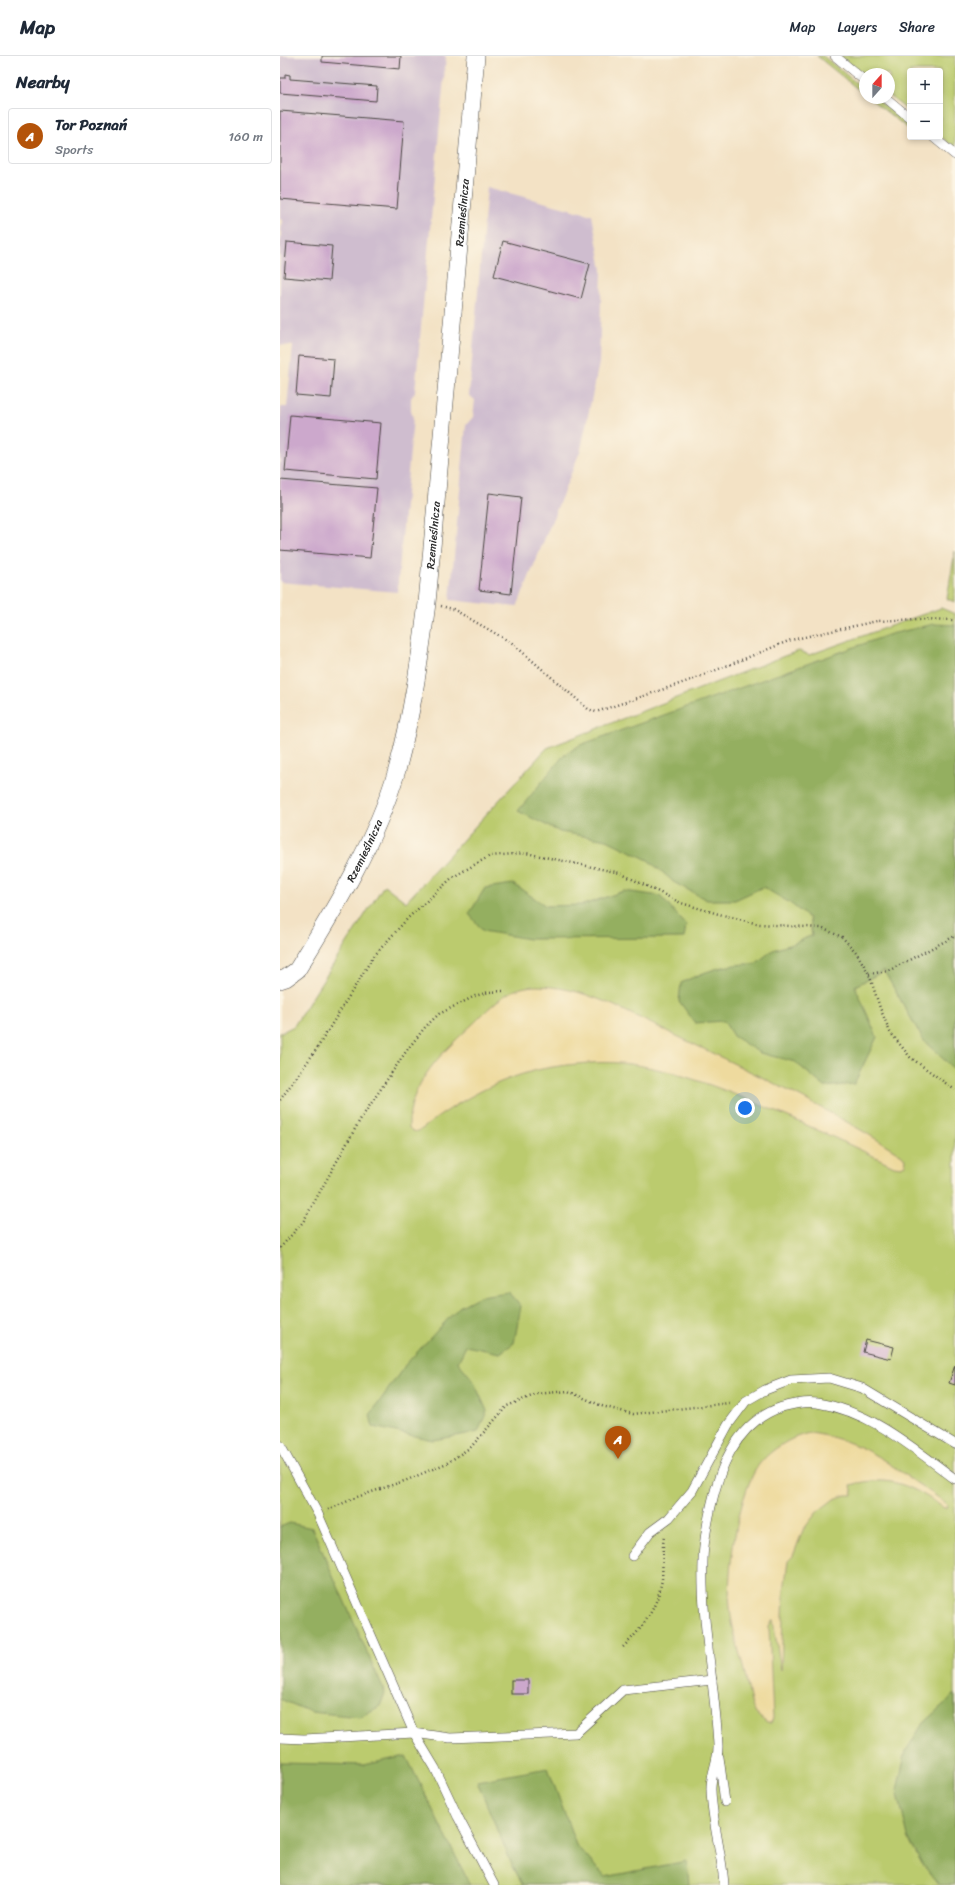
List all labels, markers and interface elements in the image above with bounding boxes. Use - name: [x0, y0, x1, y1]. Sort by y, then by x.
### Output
- text: Map: [20, 11, 55, 44]
- text: Map: [790, 15, 815, 40]
- text: Layers: [837, 15, 877, 40]
- text: Share: [899, 15, 935, 40]
- text: Nearby: [16, 67, 70, 97]
- north arrow: [859, 68, 895, 104]
- map controls: [907, 68, 943, 140]
- button: +: [907, 68, 943, 104]
- button: −: [907, 104, 943, 140]
- text: Tor Poznań: [55, 112, 127, 138]
- text: A: [26, 125, 34, 148]
- text: 160 m: [228, 125, 263, 148]
- text: Sports: [55, 138, 93, 161]
- street label: Rzemieślnicza: [449, 177, 475, 247]
- street label: Rzemieślnicza: [421, 500, 446, 570]
- street label: Rzemieślnicza: [341, 816, 388, 886]
- your location: [735, 1098, 755, 1118]
- pin: A: [605, 1426, 631, 1459]

